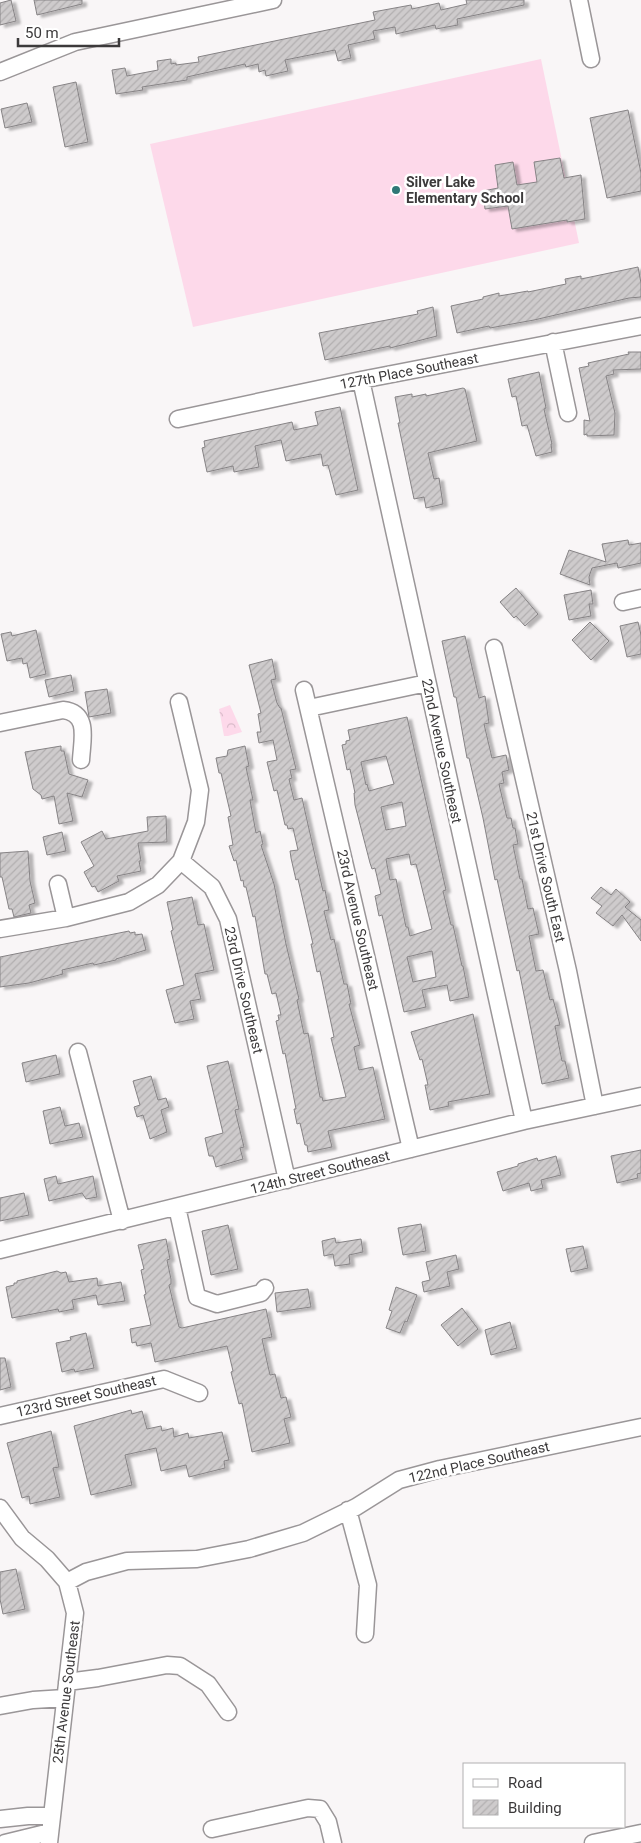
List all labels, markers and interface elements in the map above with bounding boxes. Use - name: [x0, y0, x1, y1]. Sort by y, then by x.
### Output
- scale bar: [18, 15, 119, 47]
- text: 50 m: [25, 24, 59, 42]
- place label: Silver Lake Elementary School: [406, 174, 524, 206]
- marker: Silver Lake Elementary School: [390, 184, 402, 196]
- street label: 127th Place Southeast: [338, 350, 480, 392]
- street label: 22nd Avenue Southeast: [419, 677, 465, 825]
- street label: 21st Drive South East: [523, 810, 569, 944]
- street label: 23rd Avenue Southeast: [334, 848, 382, 992]
- street label: 23rd Drive Southeast: [222, 925, 266, 1055]
- street label: 124th Street Southeast: [249, 1147, 392, 1197]
- street label: 123rd Street Southeast: [14, 1372, 158, 1420]
- street label: 122nd Place Southeast: [407, 1438, 551, 1486]
- street label: 25th Avenue Southeast: [49, 1619, 83, 1764]
- legend: [463, 1763, 626, 1828]
- text: Road: [508, 1774, 542, 1792]
- text: Building: [508, 1799, 562, 1817]

